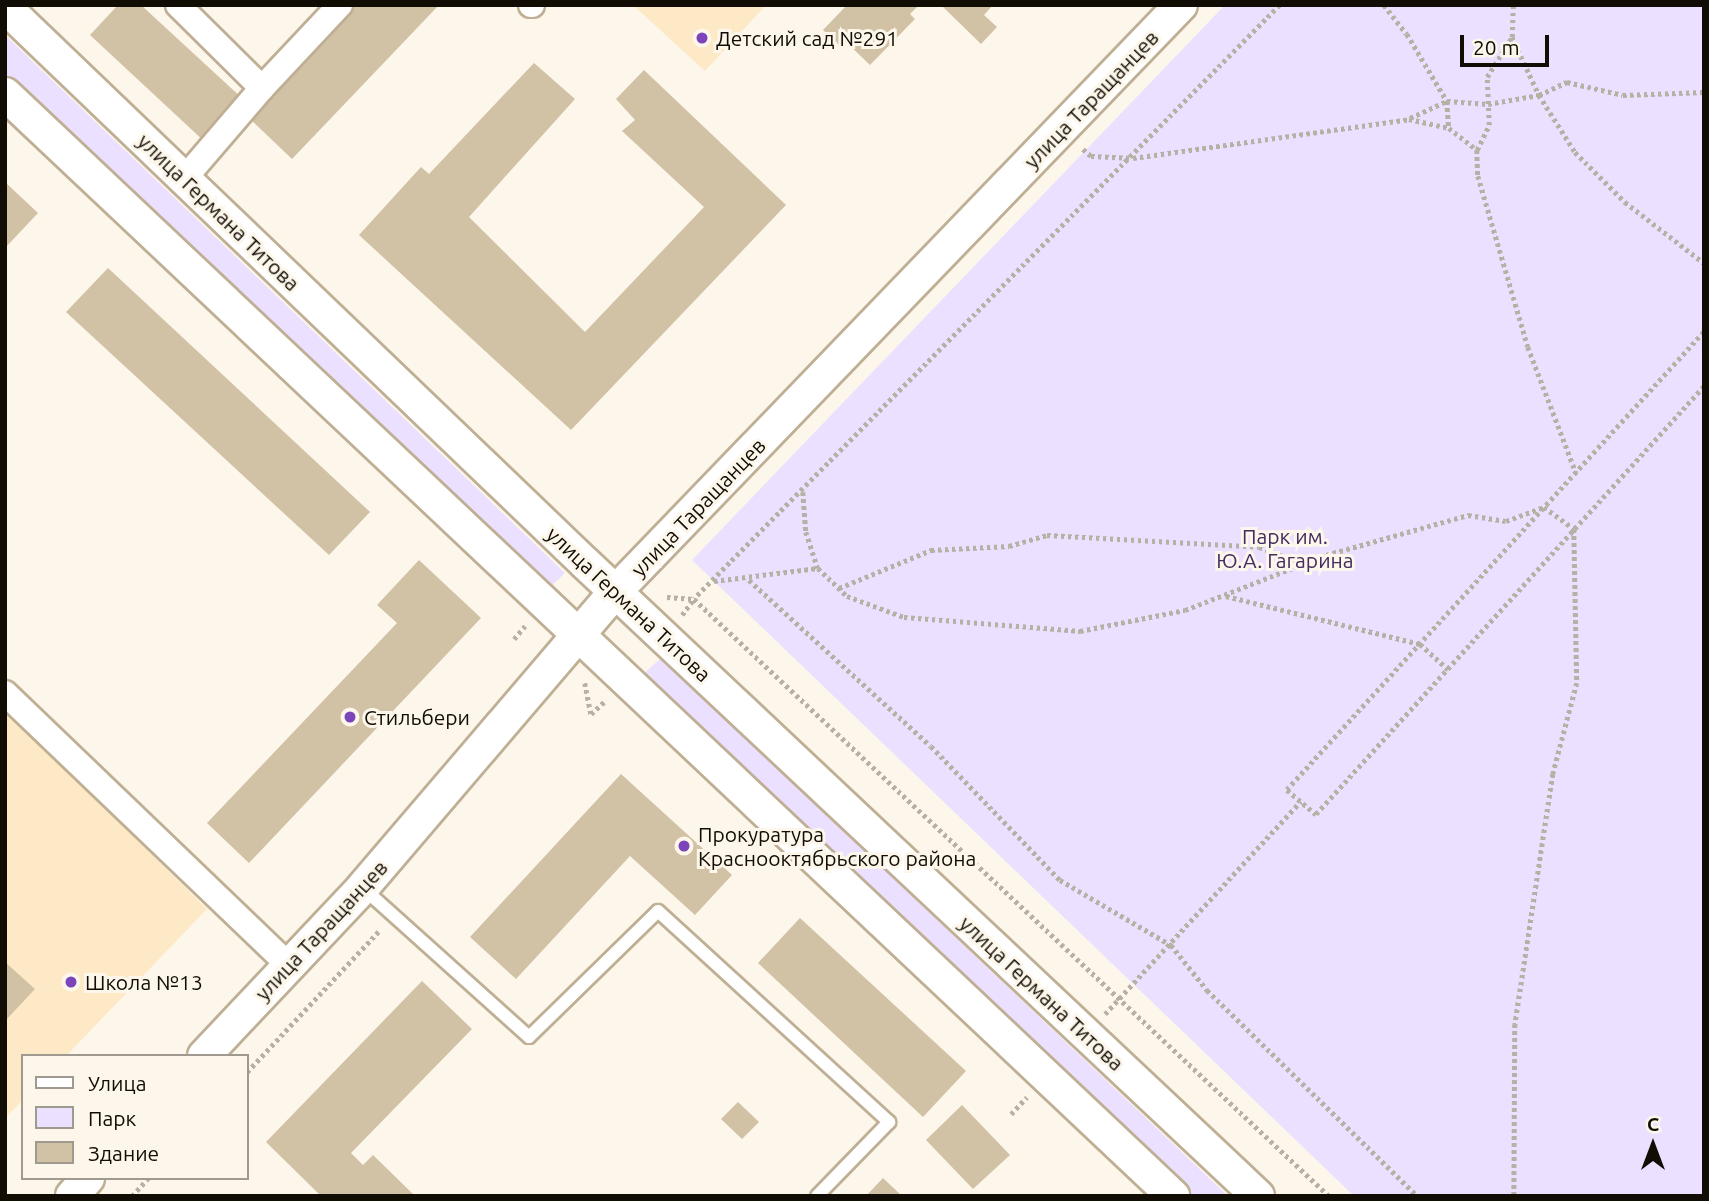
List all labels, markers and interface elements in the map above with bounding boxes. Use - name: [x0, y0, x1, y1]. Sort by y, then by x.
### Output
- scale bar: [1464, 21, 1553, 65]
- place label: Детский сад №291: [716, 25, 898, 51]
- street label: улица Таращанцев: [1018, 25, 1164, 173]
- marker: Детский сад №291: [694, 30, 710, 46]
- text: 20 m: [1473, 35, 1520, 59]
- street label: улица Германа Титова: [133, 128, 305, 296]
- street label: улица Таращанцев: [625, 433, 771, 581]
- street label: улица Германа Титова: [542, 521, 716, 687]
- park label: Парк им. Ю.А. Гагарина: [1216, 523, 1354, 573]
- place label: Стильбери: [364, 704, 470, 730]
- marker: Стильбери: [342, 709, 358, 725]
- place label: Прокуратура Краснооктябрьского района: [698, 821, 976, 871]
- marker: Прокуратура Краснооктябрьского района: [676, 838, 692, 854]
- street label: улица Таращанцев: [249, 855, 393, 1005]
- street label: улица Германа Титова: [955, 910, 1129, 1076]
- place label: Школа №13: [85, 969, 203, 995]
- marker: Школа №13: [63, 974, 79, 990]
- legend: [21, 1054, 248, 1180]
- text: Улица: [88, 1071, 146, 1095]
- text: Парк: [88, 1106, 136, 1130]
- north arrow: [1618, 1110, 1688, 1180]
- text: С: [1647, 1113, 1659, 1135]
- text: Здание: [88, 1141, 159, 1165]

